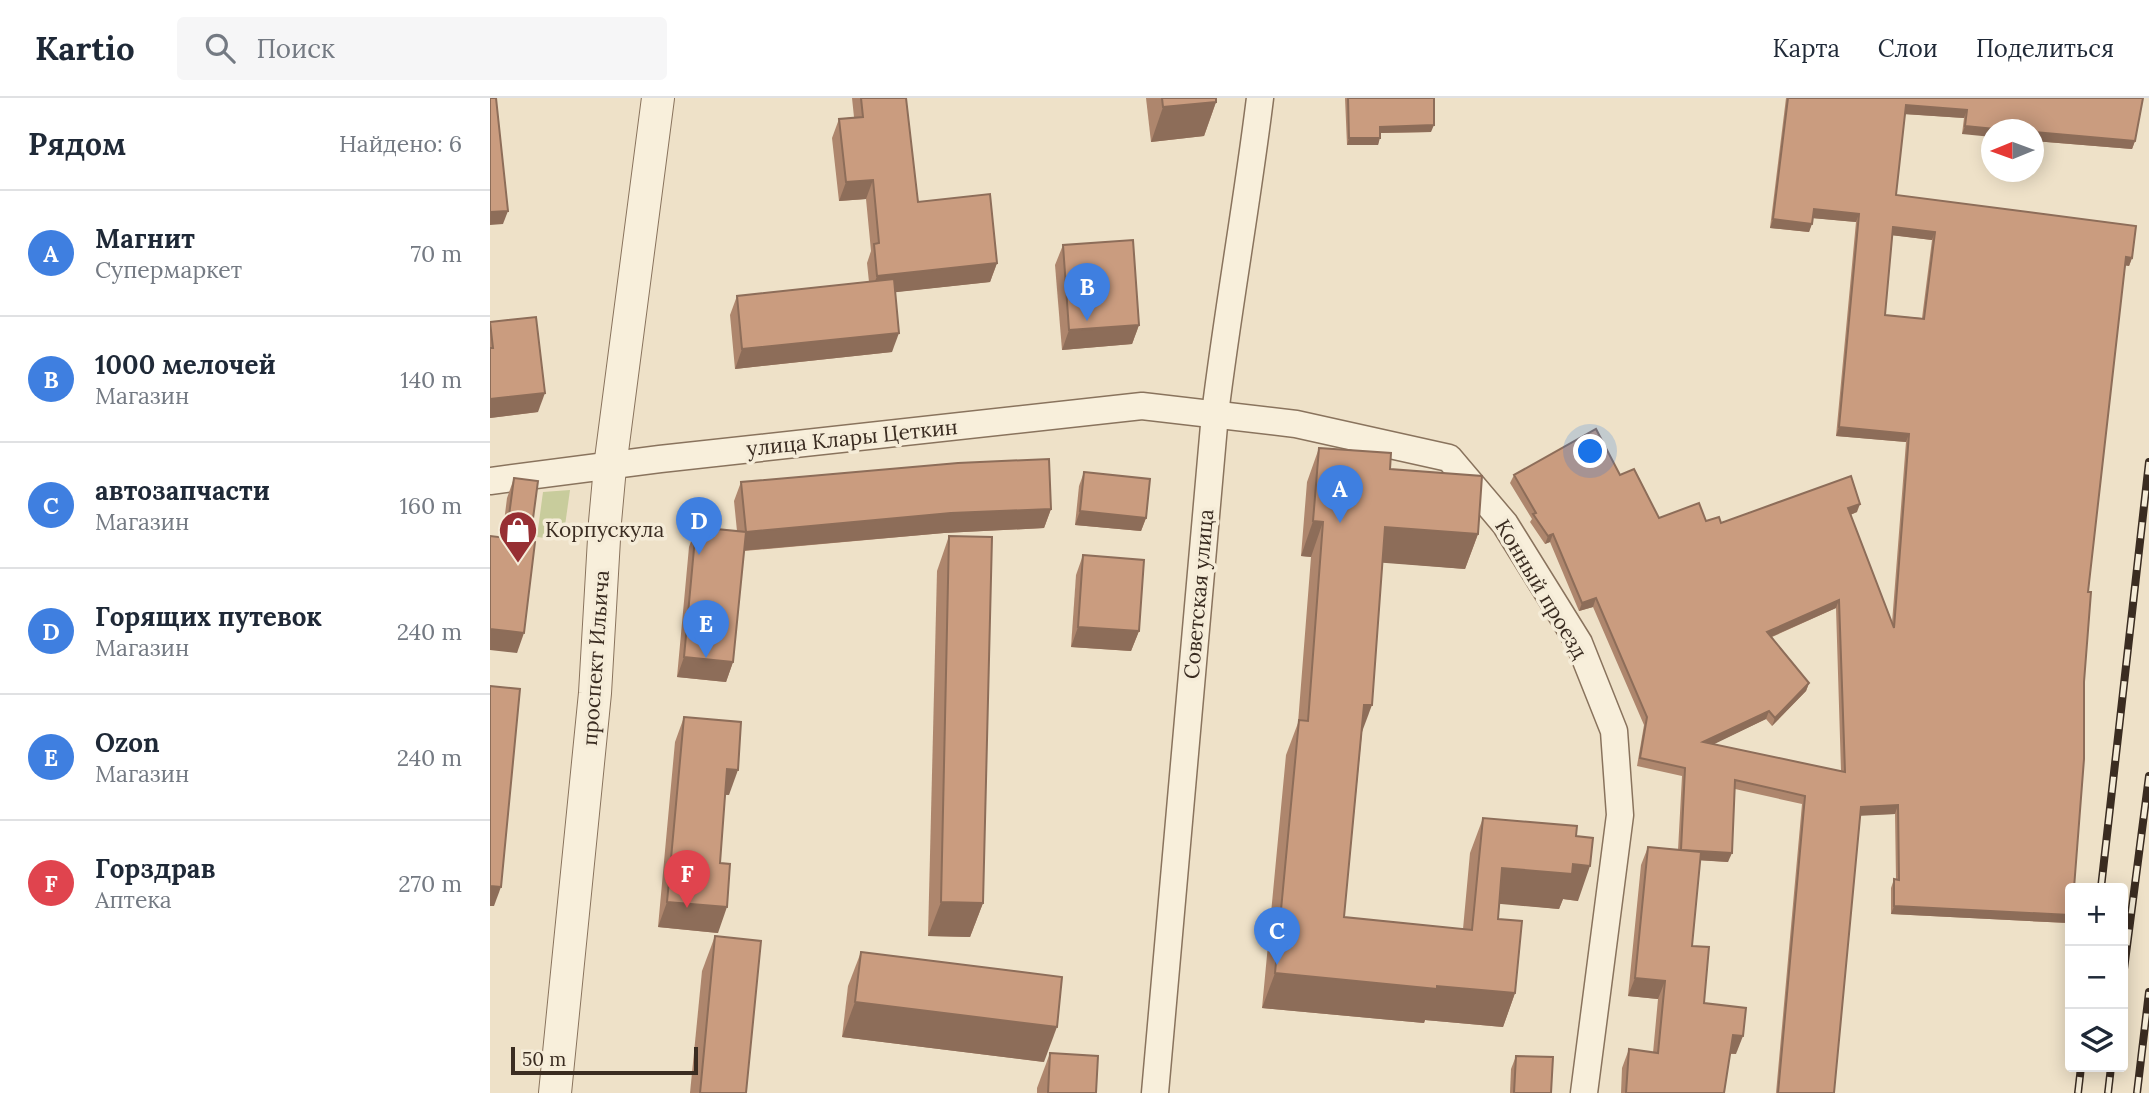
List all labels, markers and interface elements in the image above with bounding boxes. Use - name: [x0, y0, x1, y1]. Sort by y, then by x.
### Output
- search box: [177, 17, 667, 80]
- text: Kartio: [35, 27, 135, 69]
- icon: search: [201, 29, 239, 67]
- text: Поиск: [257, 32, 335, 65]
- text: Карта: [1772, 33, 1840, 64]
- text: Слои: [1878, 33, 1938, 64]
- text: Поделиться: [1976, 33, 2114, 64]
- north arrow: [1981, 119, 2044, 182]
- text: Рядом: [28, 125, 126, 163]
- text: Найдено: 6: [339, 129, 462, 158]
- text: Магнит: [95, 222, 195, 255]
- text: A: [43, 239, 59, 268]
- text: 70 m: [411, 239, 462, 268]
- text: Супермаркет: [95, 255, 242, 284]
- pin: B: [1064, 263, 1110, 321]
- text: 1000 мелочей: [95, 348, 276, 381]
- text: B: [43, 365, 59, 394]
- text: 140 m: [400, 365, 462, 394]
- text: Магазин: [95, 381, 189, 410]
- street label: улица Клары Цеткин: [745, 413, 959, 462]
- your location: [1573, 434, 1607, 468]
- pin: A: [1317, 465, 1363, 523]
- text: автозапчасти: [95, 474, 270, 507]
- text: C: [43, 491, 59, 520]
- text: 160 m: [399, 491, 462, 520]
- pin: D: [676, 497, 722, 555]
- text: Магазин: [95, 507, 189, 536]
- street label: Советская улица: [1178, 508, 1219, 680]
- shop icon: Корпускула: [497, 509, 539, 564]
- street label: Конный проезд: [1489, 514, 1594, 663]
- place label: Корпускула: [545, 516, 664, 543]
- street label: проспект Ильича: [576, 569, 615, 747]
- text: Горящих путевок: [95, 600, 322, 633]
- pin: E: [683, 600, 729, 658]
- text: D: [42, 617, 60, 646]
- text: 240 m: [397, 617, 462, 646]
- text: Магазин: [95, 633, 189, 662]
- text: Ozon: [95, 726, 160, 759]
- text: E: [44, 743, 58, 772]
- text: 240 m: [397, 743, 462, 772]
- text: Магазин: [95, 759, 189, 788]
- pin: F: [664, 850, 710, 908]
- text: Горздрав: [95, 852, 216, 885]
- text: F: [44, 869, 58, 898]
- text: 270 m: [398, 869, 462, 898]
- map controls: [2065, 883, 2128, 1072]
- button: +: [2065, 883, 2128, 946]
- text: Аптека: [95, 885, 172, 914]
- pin: C: [1254, 907, 1300, 965]
- button: −: [2065, 946, 2128, 1009]
- button: layers: [2065, 1009, 2128, 1072]
- scale bar: [511, 1044, 698, 1076]
- text: 50 m: [522, 1047, 566, 1071]

